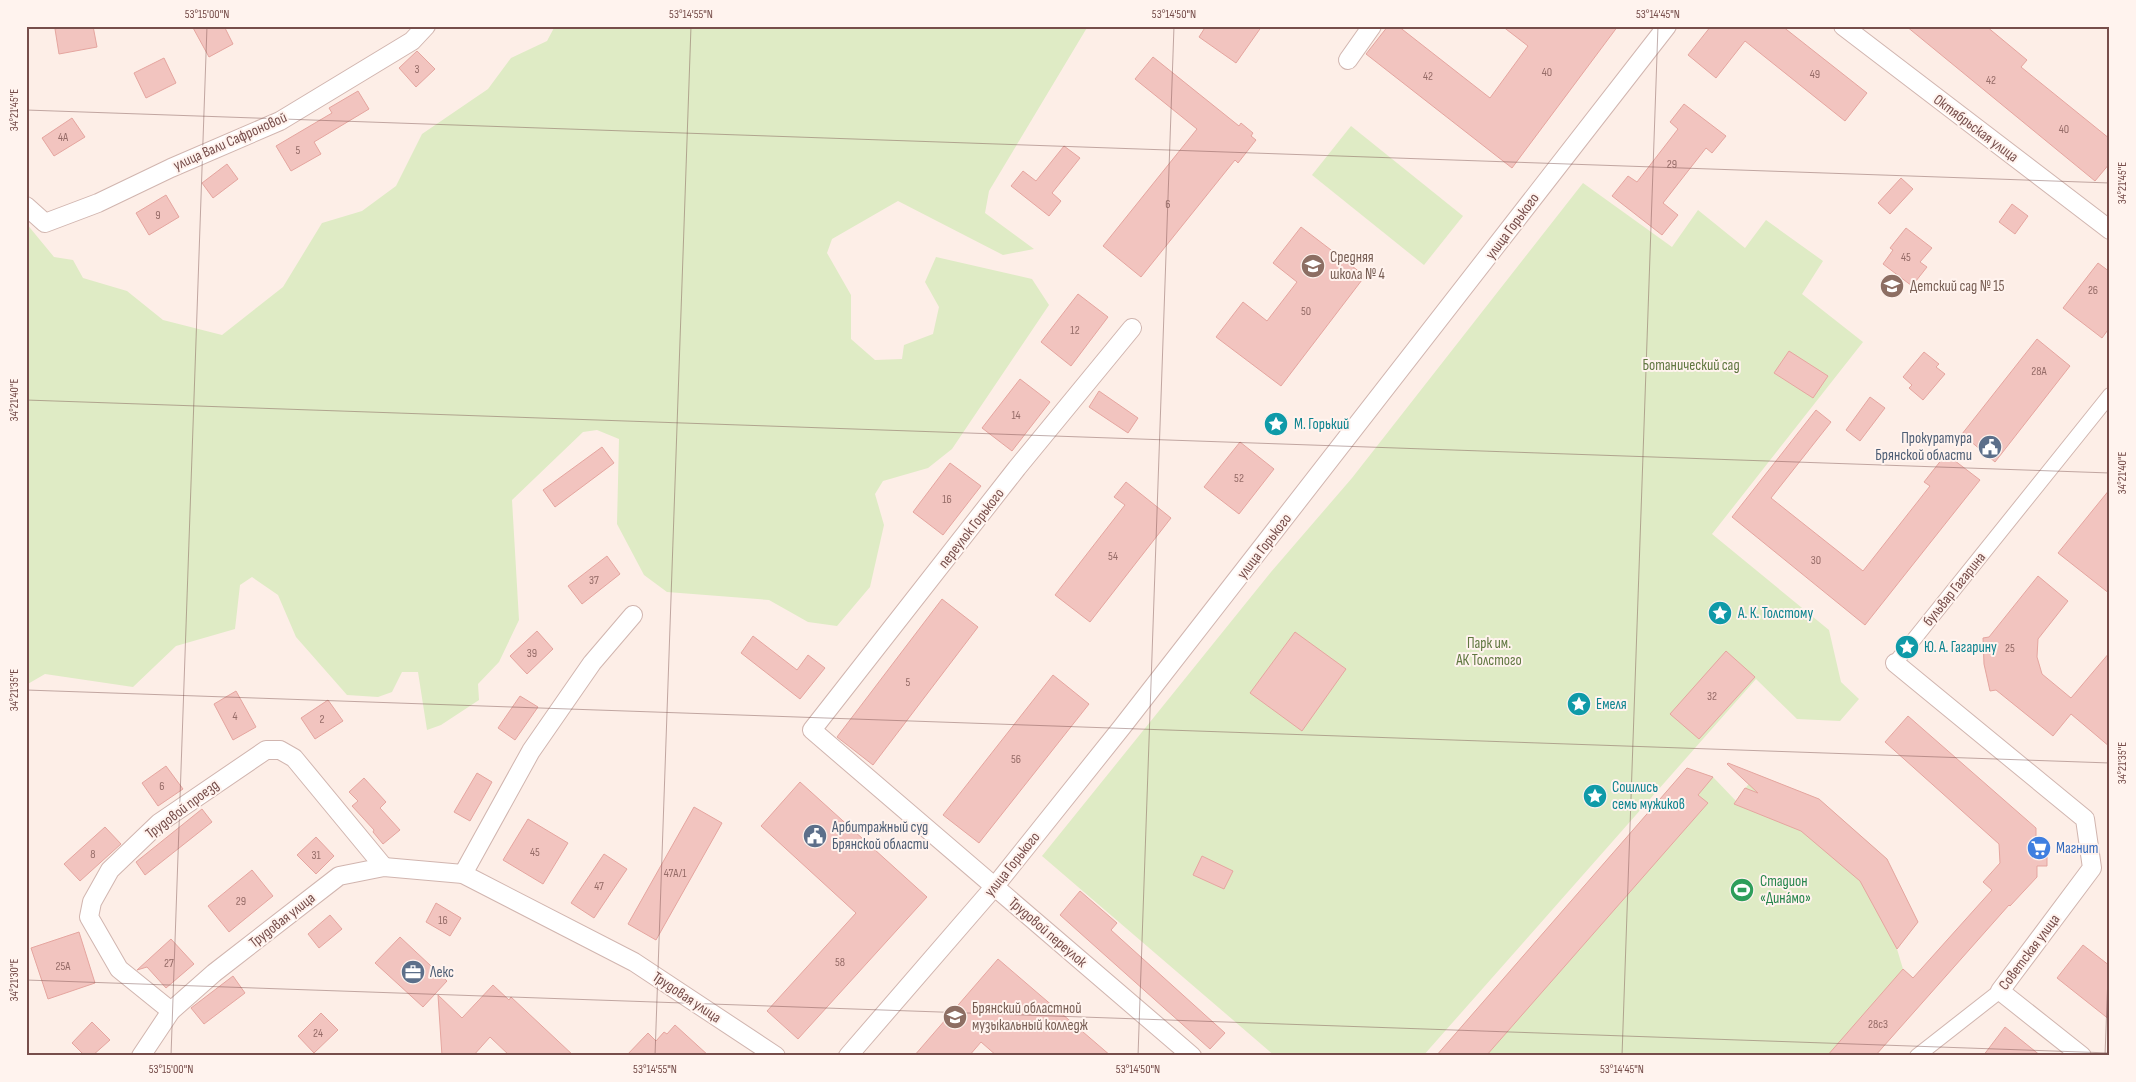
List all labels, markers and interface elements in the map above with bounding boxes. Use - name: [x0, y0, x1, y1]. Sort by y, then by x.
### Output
- text: 53°15'00"N: [185, 7, 229, 22]
- text: 53°14'55"N: [669, 7, 713, 22]
- text: 53°14'50"N: [1152, 7, 1196, 22]
- text: 53°14'45"N: [1636, 7, 1680, 22]
- house number: 3: [414, 62, 420, 77]
- house number: 40: [1542, 65, 1552, 80]
- house number: 49: [1810, 67, 1820, 82]
- house number: 42: [1423, 69, 1433, 84]
- house number: 42: [1986, 73, 1996, 88]
- text: 34°21'45"E: [7, 89, 22, 131]
- street label: Октябрьская улица: [1929, 90, 2022, 167]
- street label: улица Вали Сафроновой: [170, 108, 290, 175]
- house number: 40: [2059, 122, 2069, 137]
- house number: 4А: [58, 130, 69, 145]
- house number: 5: [296, 143, 301, 158]
- house number: 29: [1667, 157, 1677, 172]
- text: 34°21'45"E: [2115, 162, 2130, 204]
- street label: улица Горького: [1481, 189, 1543, 263]
- house number: 6: [1165, 197, 1171, 212]
- house number: 9: [155, 208, 161, 223]
- place label: Средняя школа № 4: [1330, 248, 1385, 284]
- house number: 45: [1901, 250, 1911, 265]
- school or university icon: Средняя школа № 4: [1300, 253, 1326, 279]
- school or university icon: Детский сад № 15: [1879, 273, 1905, 299]
- place label: Детский сад № 15: [1910, 277, 2005, 296]
- house number: 26: [2088, 283, 2098, 298]
- house number: 50: [1301, 304, 1311, 319]
- house number: 12: [1070, 323, 1080, 338]
- park label: Ботанический сад: [1642, 356, 1740, 375]
- house number: 28А: [2031, 364, 2048, 379]
- text: 34°21'40"E: [7, 379, 22, 421]
- house number: 14: [1011, 408, 1021, 423]
- place icon: М. Горький: [1263, 411, 1289, 437]
- place label: М. Горький: [1294, 415, 1349, 434]
- place label: Прокуратура Брянской области: [1875, 429, 1972, 465]
- public building icon: Прокуратура Брянской области: [1977, 434, 2003, 460]
- text: 34°21'40"E: [2115, 452, 2130, 494]
- house number: 52: [1234, 471, 1244, 486]
- street label: переулок Горького: [934, 485, 1009, 572]
- house number: 16: [942, 492, 952, 507]
- street label: улица Горького: [1233, 510, 1296, 583]
- street label: бульвар Гагарина: [1919, 548, 1990, 630]
- house number: 54: [1108, 549, 1118, 564]
- house number: 30: [1811, 553, 1821, 568]
- house number: 37: [589, 573, 599, 588]
- place icon: А. К. Толстому: [1707, 600, 1733, 626]
- place label: А. К. Толстому: [1737, 604, 1813, 623]
- park label: Парк им. АК Толстого: [1455, 634, 1522, 670]
- place icon: Ю. А. Гагарину: [1894, 634, 1920, 660]
- place label: Ю. А. Гагарину: [1924, 638, 1997, 657]
- house number: 25: [2005, 641, 2015, 656]
- house number: 39: [527, 646, 537, 661]
- text: 34°21'35"E: [7, 669, 22, 711]
- house number: 5: [906, 675, 911, 690]
- house number: 32: [1707, 689, 1717, 704]
- place icon: Емеля: [1566, 691, 1592, 717]
- place label: Емеля: [1596, 695, 1627, 714]
- house number: 4: [232, 709, 238, 724]
- house number: 2: [320, 712, 325, 727]
- text: 34°21'35"E: [2115, 742, 2130, 784]
- house number: 56: [1011, 752, 1021, 767]
- street label: Трудовой проезд: [142, 776, 223, 843]
- place label: Сошлись семь мужиков: [1612, 778, 1685, 814]
- house number: 6: [159, 779, 165, 794]
- place icon: Сошлись семь мужиков: [1582, 783, 1608, 809]
- place label: Арбитражный суд Брянской области: [831, 818, 929, 854]
- public building icon: Арбитражный суд Брянской области: [802, 823, 828, 849]
- street label: улица Горького: [980, 828, 1044, 901]
- supermarket icon: Магнит: [2026, 835, 2052, 861]
- place label: Магнит: [2056, 839, 2098, 858]
- house number: 45: [530, 845, 540, 860]
- house number: 8: [90, 847, 96, 862]
- house number: 31: [311, 848, 321, 863]
- house number: 47А/1: [664, 866, 687, 881]
- place label: Стадион «Дина́мо»: [1760, 872, 1811, 908]
- sports icon: Стадион «Дина́мо»: [1729, 877, 1755, 903]
- house number: 47: [594, 879, 604, 894]
- street label: Трудовая улица: [245, 889, 319, 952]
- street label: Трудовой переулок: [1005, 893, 1091, 972]
- house number: 29: [236, 894, 246, 909]
- street label: Советская улица: [1995, 910, 2064, 994]
- house number: 16: [438, 913, 448, 928]
- house number: 58: [835, 955, 845, 970]
- house number: 27: [164, 956, 174, 971]
- text: 34°21'30"E: [7, 959, 22, 1001]
- house number: 25А: [56, 959, 71, 974]
- office icon: Лекс: [400, 959, 426, 985]
- place label: Лекс: [429, 963, 454, 982]
- street label: Трудовая улица: [649, 968, 725, 1027]
- place label: Брянский областной музыкальный колледж: [972, 999, 1088, 1035]
- school or university icon: Брянский областной музыкальный колледж: [942, 1004, 968, 1030]
- house number: 28с3: [1868, 1017, 1888, 1032]
- house number: 24: [313, 1026, 323, 1041]
- text: 53°15'00"N: [149, 1062, 193, 1077]
- text: 53°14'55"N: [633, 1062, 677, 1077]
- text: 53°14'50"N: [1116, 1062, 1160, 1077]
- text: 53°14'45"N: [1600, 1062, 1644, 1077]

